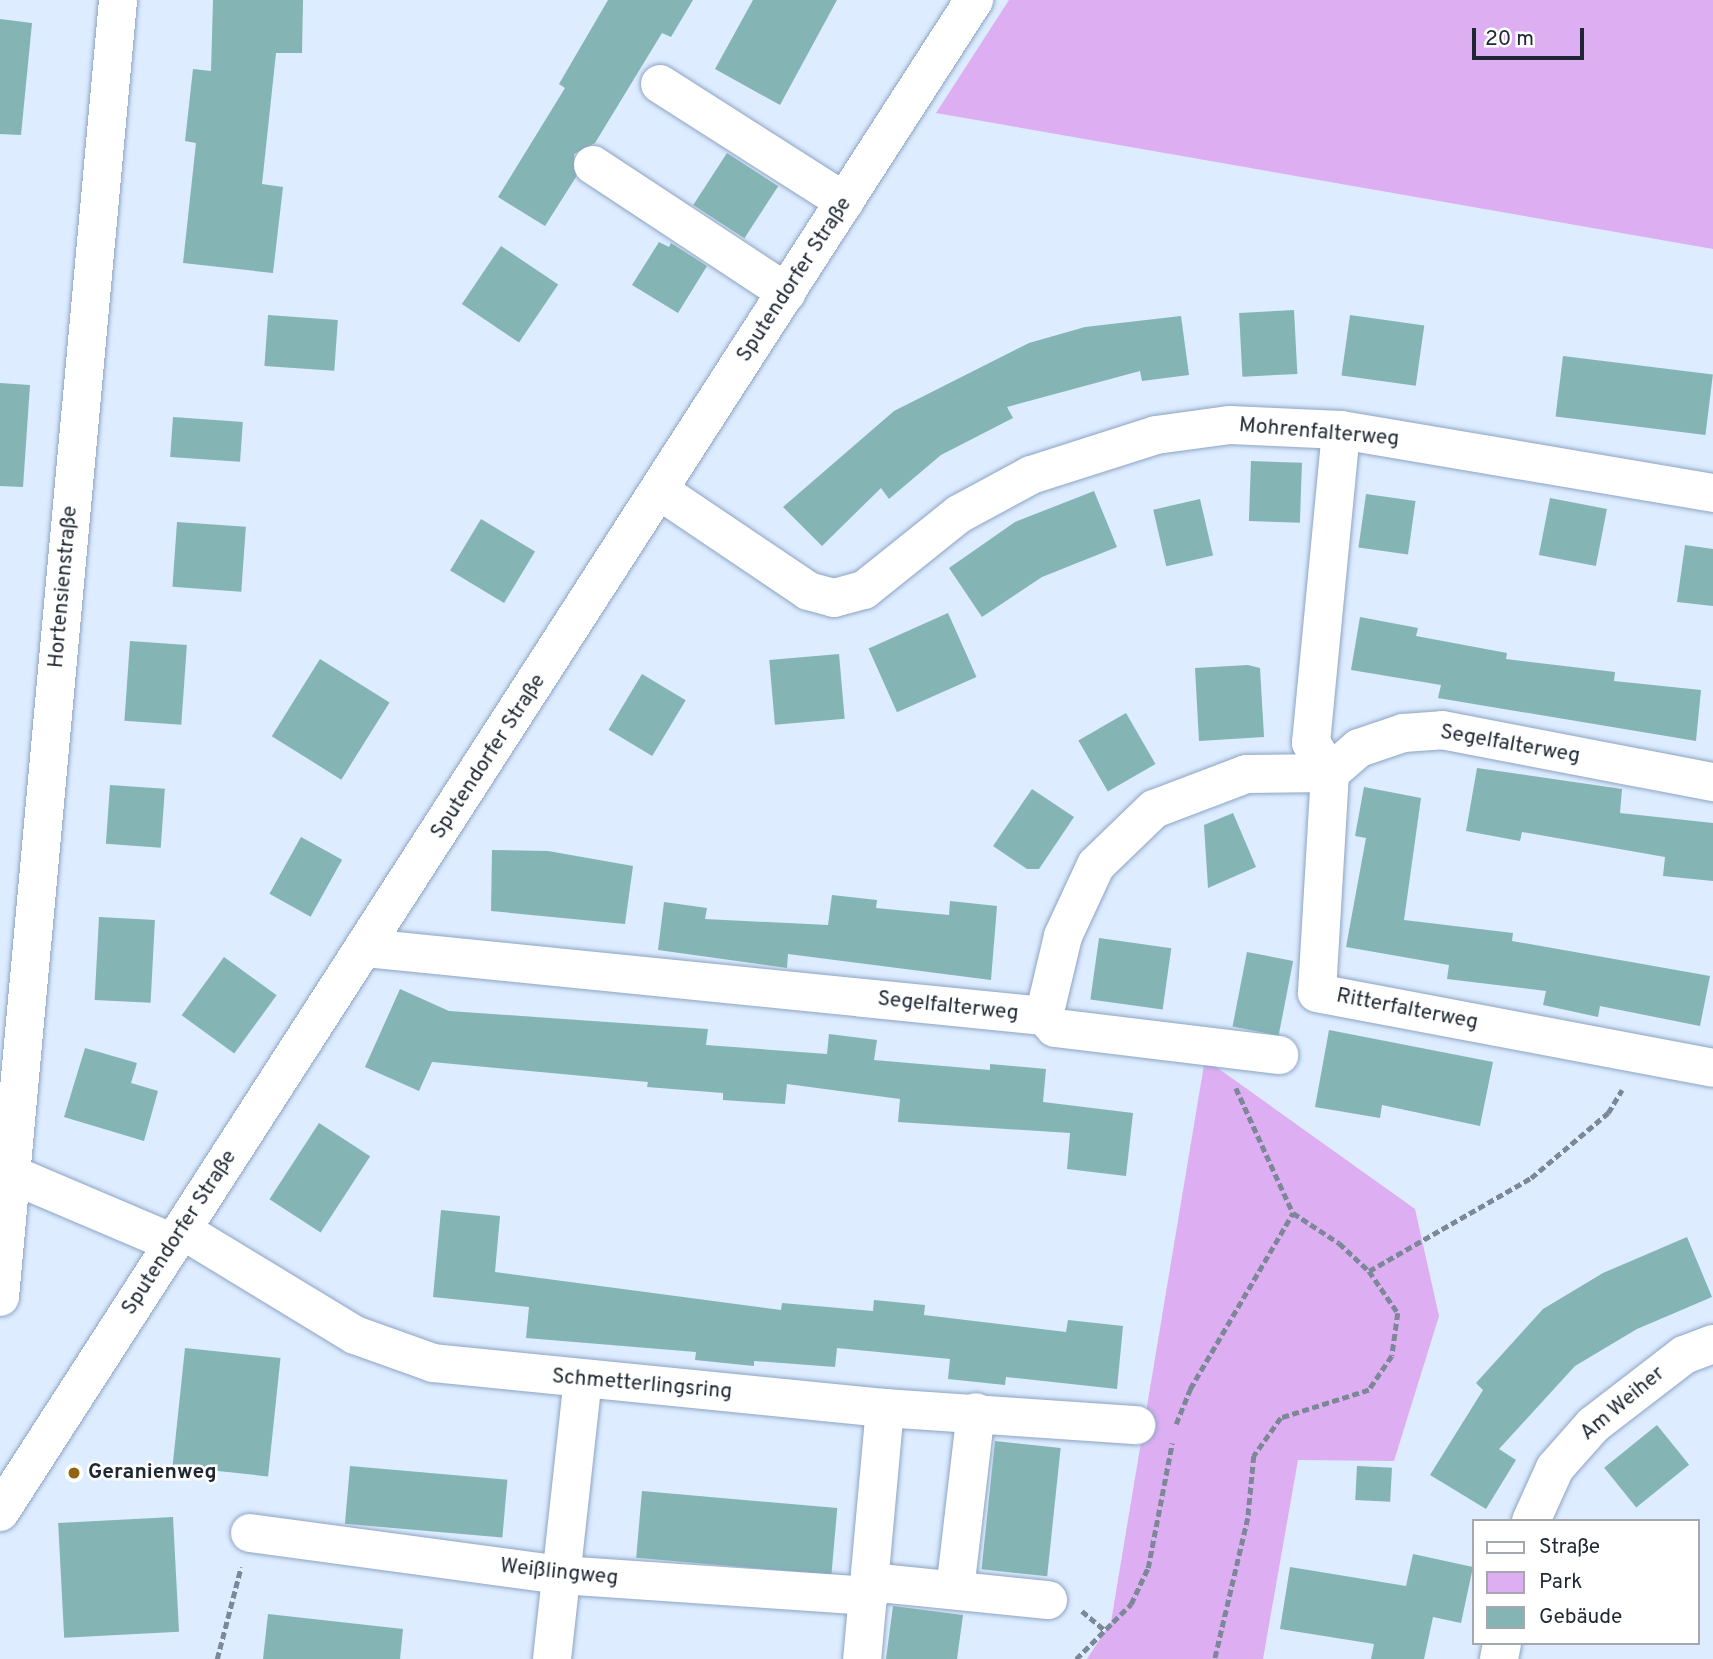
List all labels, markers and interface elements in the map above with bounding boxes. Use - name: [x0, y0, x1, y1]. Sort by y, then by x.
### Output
- scale bar: [1475, 14, 1587, 58]
- text: 20 m: [1485, 26, 1534, 53]
- street label: Sputendorfer Straße: [732, 193, 858, 367]
- street label: Mohrenfalterweg: [1238, 413, 1400, 453]
- street label: Hortensienstraße: [44, 505, 84, 669]
- street label: Sputendorfer Straße: [426, 670, 552, 844]
- street label: Segelfalterweg: [1438, 720, 1582, 770]
- street label: Ritterfalterweg: [1334, 984, 1480, 1036]
- street label: Segelfalterweg: [876, 987, 1020, 1027]
- street label: Sputendorfer Straße: [117, 1146, 243, 1320]
- street label: Am Weiher: [1576, 1361, 1670, 1447]
- street label: Schmetterlingsring: [551, 1365, 733, 1405]
- place label: Geranienweg: [88, 1460, 217, 1486]
- marker: Geranienweg: [66, 1465, 82, 1481]
- legend: [1472, 1519, 1699, 1645]
- text: Straße: [1539, 1534, 1600, 1561]
- street label: Weißlingweg: [499, 1554, 619, 1592]
- text: Park: [1539, 1569, 1582, 1596]
- text: Gebäude: [1539, 1604, 1622, 1631]

